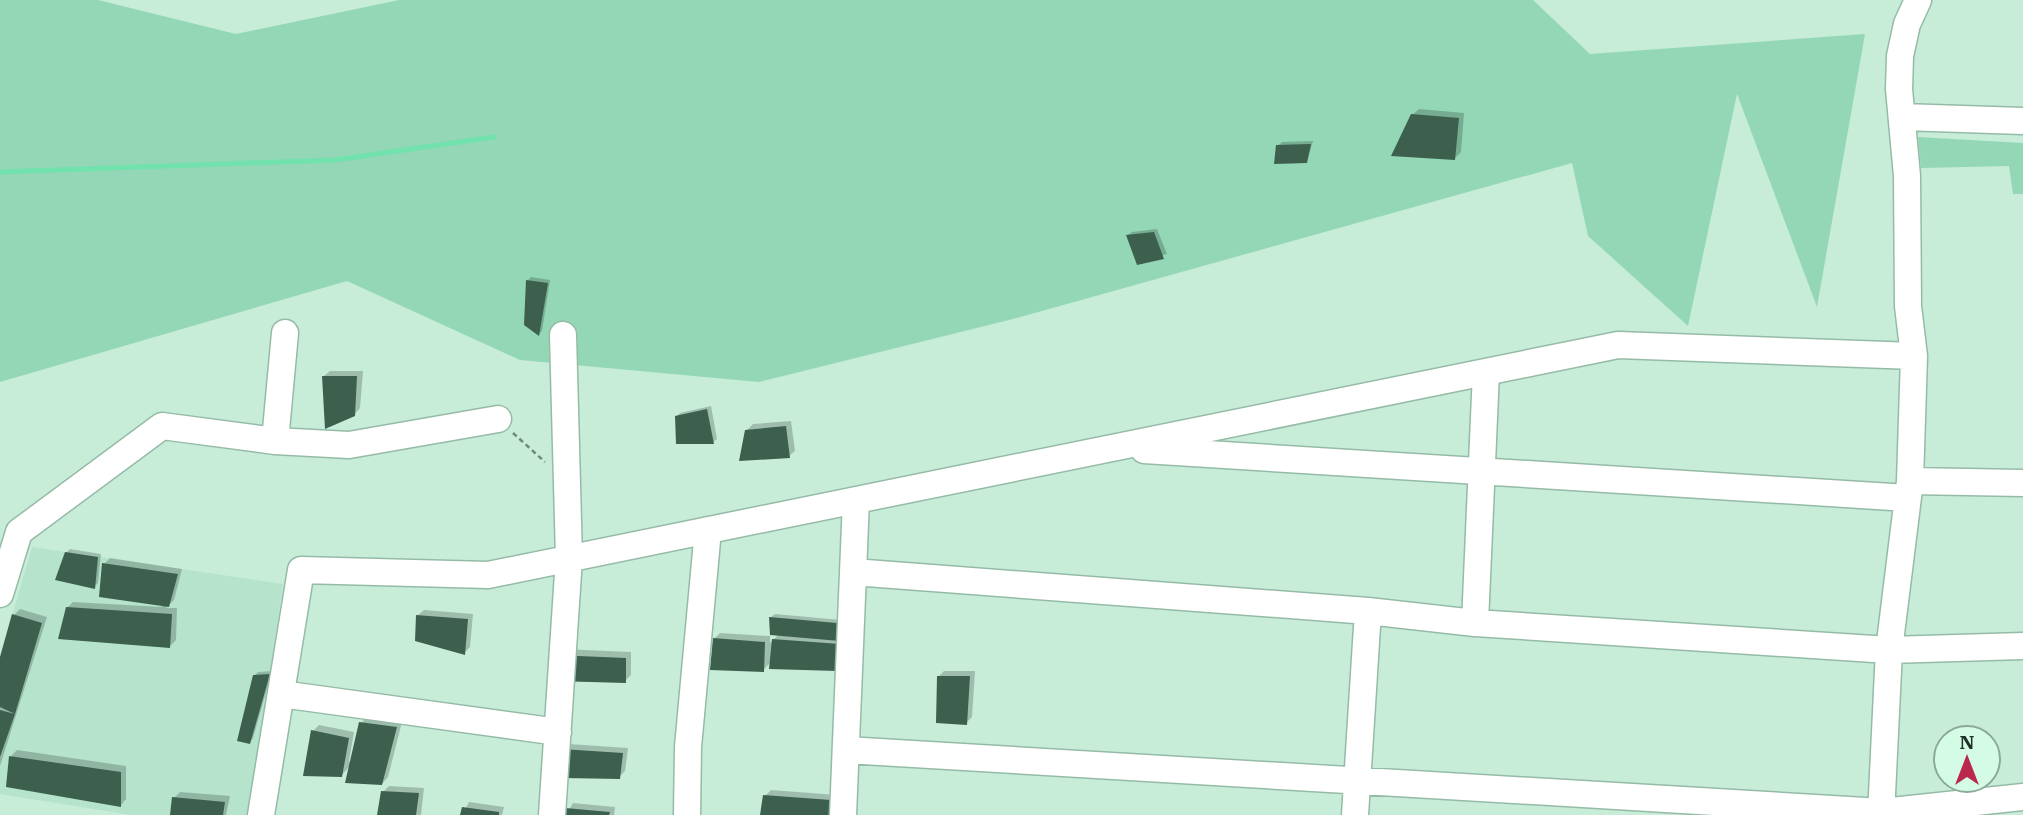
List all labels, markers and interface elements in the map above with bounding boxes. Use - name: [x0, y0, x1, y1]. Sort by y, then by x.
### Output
- north arrow: [1932, 724, 2002, 794]
- text: N: [1959, 730, 1975, 754]

